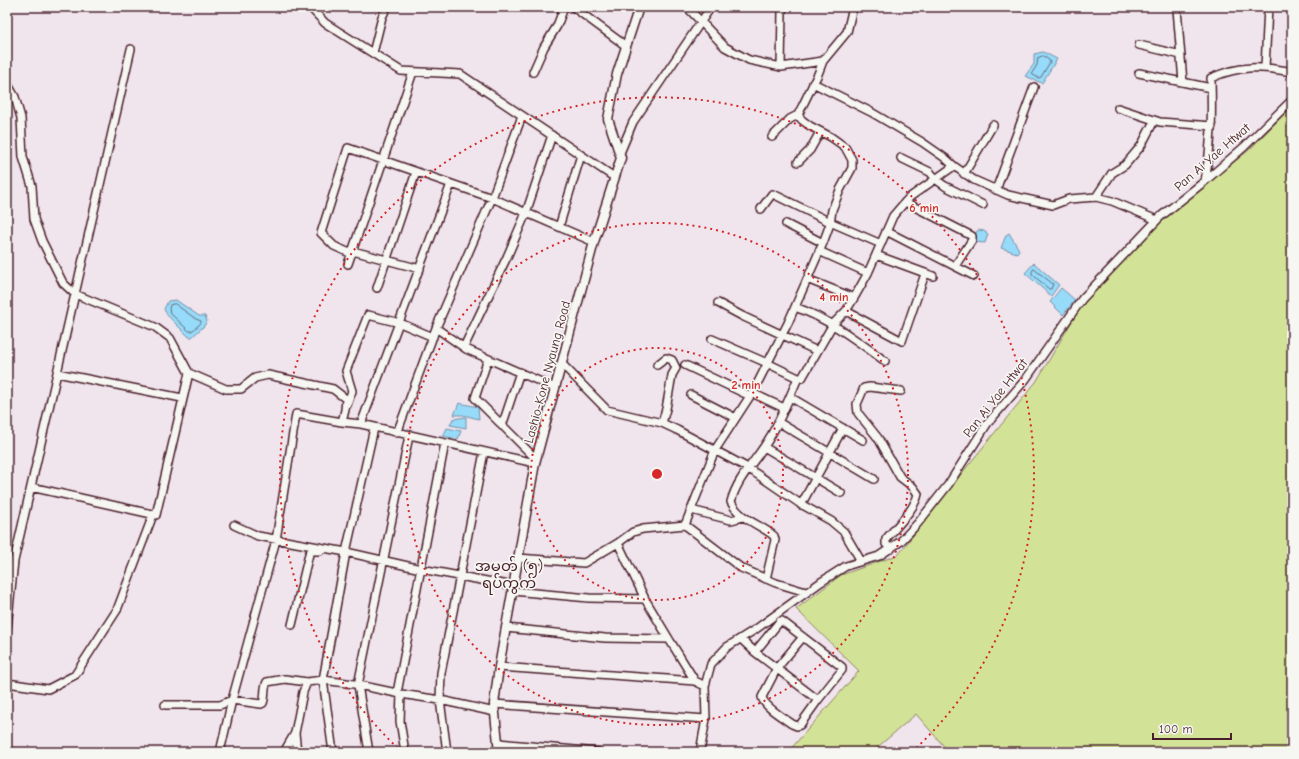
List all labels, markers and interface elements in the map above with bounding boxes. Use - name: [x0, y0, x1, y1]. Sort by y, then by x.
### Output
- street label: Pan Ai Yae Htwat: [1171, 119, 1254, 194]
- text: 6 min: [909, 201, 939, 215]
- text: 4 min: [820, 290, 848, 304]
- street label: Lashio-Kone Nyaung Road: [521, 299, 573, 445]
- street label: Pan Ai Yae Htwat: [960, 355, 1031, 440]
- text: 2 min: [731, 378, 761, 392]
- centre of rings: [650, 467, 664, 481]
- district label: အမှတ် (၅) ရပ်ကွက်: [475, 556, 543, 595]
- scale bar: [1153, 715, 1231, 741]
- text: 100 m: [1159, 722, 1192, 736]

